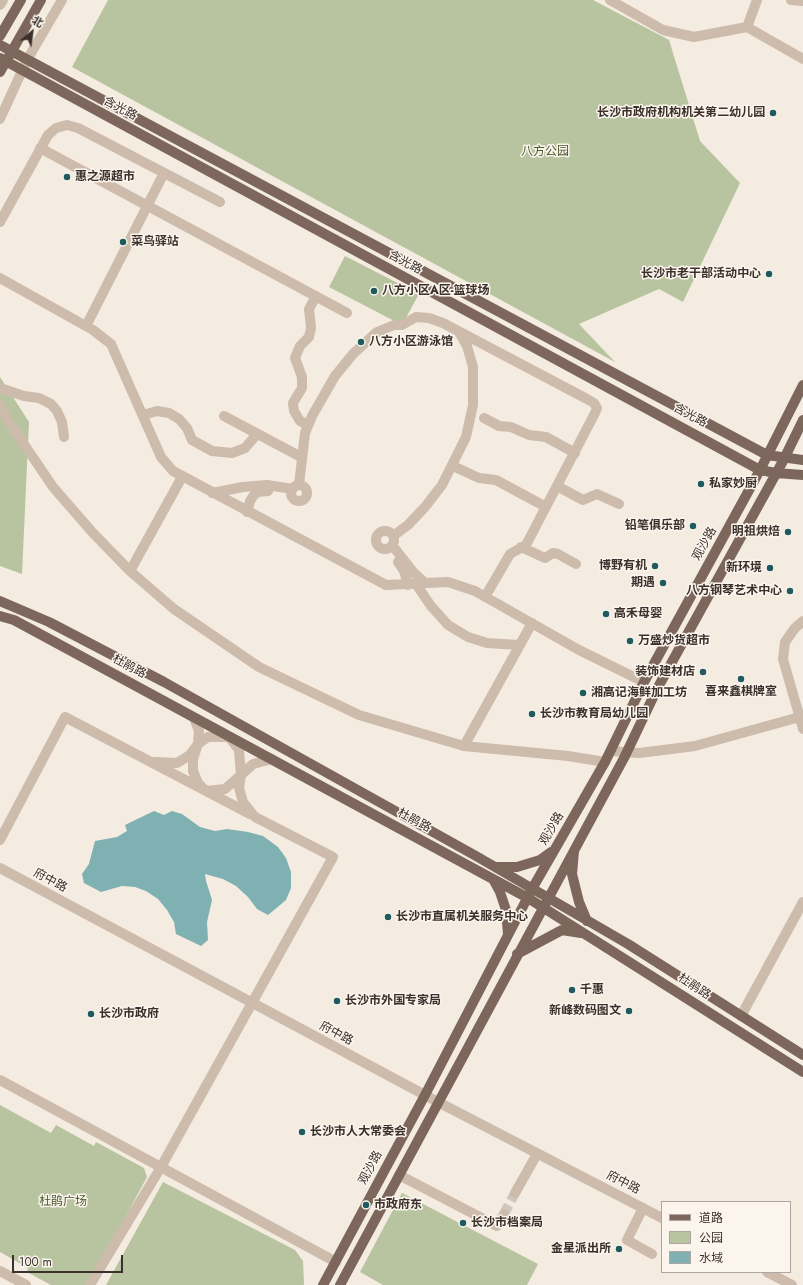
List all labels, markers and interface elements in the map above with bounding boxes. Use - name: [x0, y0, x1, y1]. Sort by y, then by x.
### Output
- north arrow: [12, 12, 52, 52]
- text: 北: [29, 12, 47, 31]
- street label: 含光路: [101, 94, 139, 124]
- place label: 长沙市政府机构机关第二幼儿园: [597, 106, 765, 120]
- marker: 长沙市政府机构机关第二幼儿园: [768, 108, 778, 118]
- park label: 八方公园: [521, 145, 569, 159]
- place label: 惠之源超市: [75, 170, 135, 184]
- marker: 惠之源超市: [62, 172, 72, 182]
- place label: 菜鸟驿站: [131, 235, 179, 249]
- marker: 菜鸟驿站: [118, 237, 128, 247]
- street label: 含光路: [386, 248, 424, 278]
- place label: 长沙市老干部活动中心: [641, 267, 761, 281]
- marker: 长沙市老干部活动中心: [764, 269, 774, 279]
- place label: 八方小区A区-篮球场: [382, 284, 489, 298]
- marker: 八方小区A区-篮球场: [369, 286, 379, 296]
- place label: 八方小区游泳馆: [369, 335, 453, 349]
- marker: 八方小区游泳馆: [356, 337, 366, 347]
- street label: 含光路: [671, 401, 709, 431]
- place label: 私家妙厨: [709, 477, 757, 491]
- marker: 私家妙厨: [696, 479, 706, 489]
- place label: 铅笔俱乐部: [625, 519, 685, 533]
- marker: 铅笔俱乐部: [688, 521, 698, 531]
- street label: 观沙路: [690, 525, 720, 563]
- place label: 明祖烘焙: [732, 525, 780, 539]
- marker: 明祖烘焙: [783, 527, 793, 537]
- place label: 博野有机: [599, 559, 647, 573]
- marker: 博野有机: [650, 561, 660, 571]
- place label: 新环境: [726, 561, 762, 575]
- marker: 新环境: [765, 563, 775, 573]
- place label: 期遇: [631, 576, 655, 590]
- marker: 期遇: [658, 578, 668, 588]
- place label: 八方钢琴艺术中心: [686, 584, 782, 598]
- marker: 八方钢琴艺术中心: [785, 586, 795, 596]
- place label: 高禾母婴: [614, 607, 662, 621]
- marker: 高禾母婴: [601, 609, 611, 619]
- place label: 万盛炒货超市: [638, 634, 710, 648]
- marker: 万盛炒货超市: [625, 636, 635, 646]
- street label: 杜鹃路: [110, 652, 148, 682]
- place label: 装饰建材店: [635, 665, 695, 679]
- marker: 装饰建材店: [698, 667, 708, 677]
- marker: 喜来鑫棋牌室: [736, 674, 746, 684]
- place label: 喜来鑫棋牌室: [705, 685, 777, 699]
- place label: 湘高记海鲜加工坊: [591, 686, 687, 700]
- marker: 湘高记海鲜加工坊: [578, 688, 588, 698]
- place label: 长沙市教育局幼儿园: [540, 707, 648, 721]
- marker: 长沙市教育局幼儿园: [527, 709, 537, 719]
- street label: 杜鹃路: [395, 806, 433, 836]
- street label: 观沙路: [537, 810, 567, 848]
- street label: 府中路: [31, 866, 69, 896]
- place label: 长沙市直属机关服务中心: [396, 910, 528, 924]
- marker: 长沙市直属机关服务中心: [383, 912, 393, 922]
- street label: 杜鹃路: [675, 971, 713, 1003]
- place label: 千惠: [580, 983, 604, 997]
- marker: 千惠: [567, 985, 577, 995]
- place label: 长沙市外国专家局: [345, 994, 441, 1008]
- marker: 长沙市外国专家局: [332, 996, 342, 1006]
- place label: 新峰数码图文: [549, 1004, 621, 1018]
- marker: 新峰数码图文: [624, 1006, 634, 1016]
- place label: 长沙市政府: [99, 1007, 159, 1021]
- marker: 长沙市政府: [86, 1009, 96, 1019]
- street label: 府中路: [317, 1019, 355, 1049]
- place label: 长沙市人大常委会: [310, 1125, 406, 1139]
- marker: 长沙市人大常委会: [297, 1127, 307, 1137]
- street label: 观沙路: [356, 1149, 386, 1187]
- street label: 府中路: [604, 1168, 642, 1198]
- park label: 杜鹃广场: [39, 1195, 87, 1209]
- place label: 市政府东: [374, 1198, 422, 1212]
- marker: 市政府东: [361, 1200, 371, 1210]
- legend: [661, 1201, 791, 1273]
- text: 道路: [699, 1209, 723, 1227]
- place label: 长沙市档案局: [471, 1216, 543, 1230]
- marker: 长沙市档案局: [458, 1218, 468, 1228]
- text: 公园: [699, 1229, 723, 1247]
- place label: 金星派出所: [551, 1242, 611, 1256]
- marker: 金星派出所: [614, 1244, 624, 1254]
- scale bar: [14, 1247, 125, 1273]
- text: 水域: [699, 1249, 723, 1267]
- text: 100 m: [19, 1253, 52, 1271]

